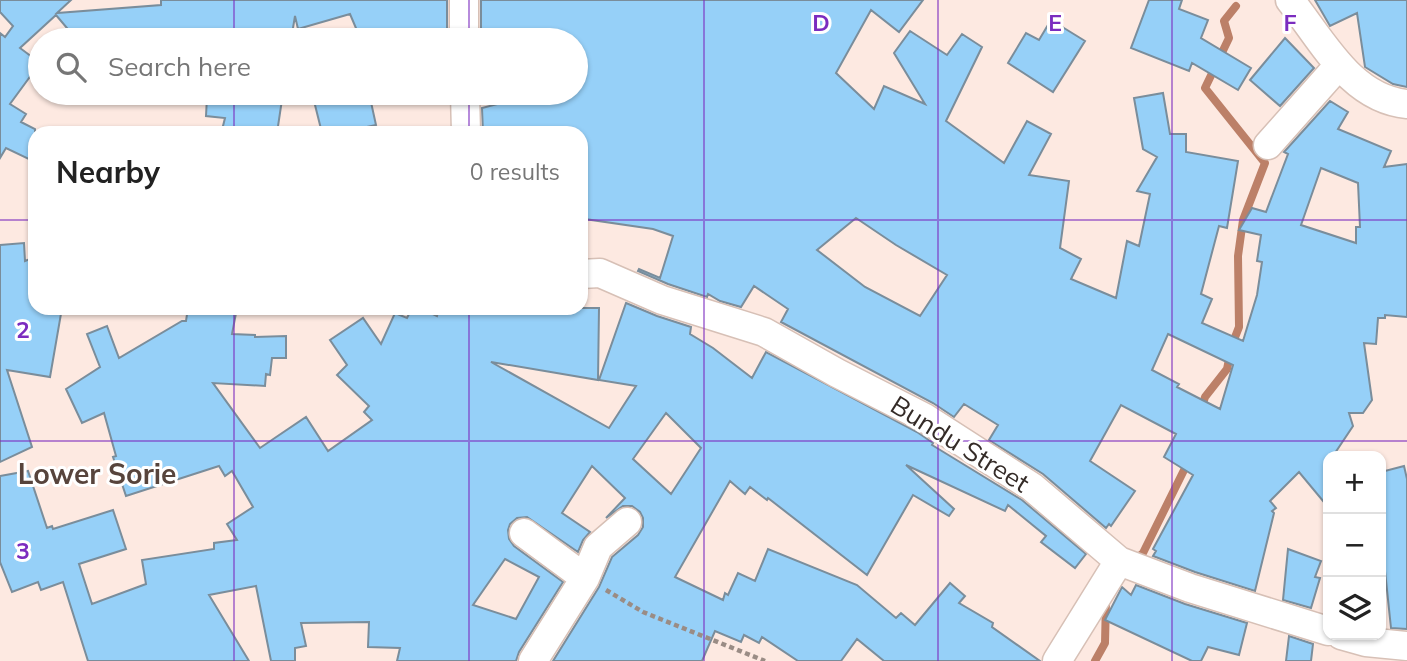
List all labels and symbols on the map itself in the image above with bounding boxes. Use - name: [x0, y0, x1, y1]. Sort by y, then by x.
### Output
- text: D: [812, 8, 830, 37]
- text: E: [1048, 8, 1062, 37]
- text: F: [1283, 8, 1297, 37]
- text: 2: [16, 315, 30, 344]
- street label: Bundu Street: [885, 388, 1036, 499]
- district label: Lower Sorie: [18, 456, 176, 491]
- text: 3: [16, 536, 30, 565]

